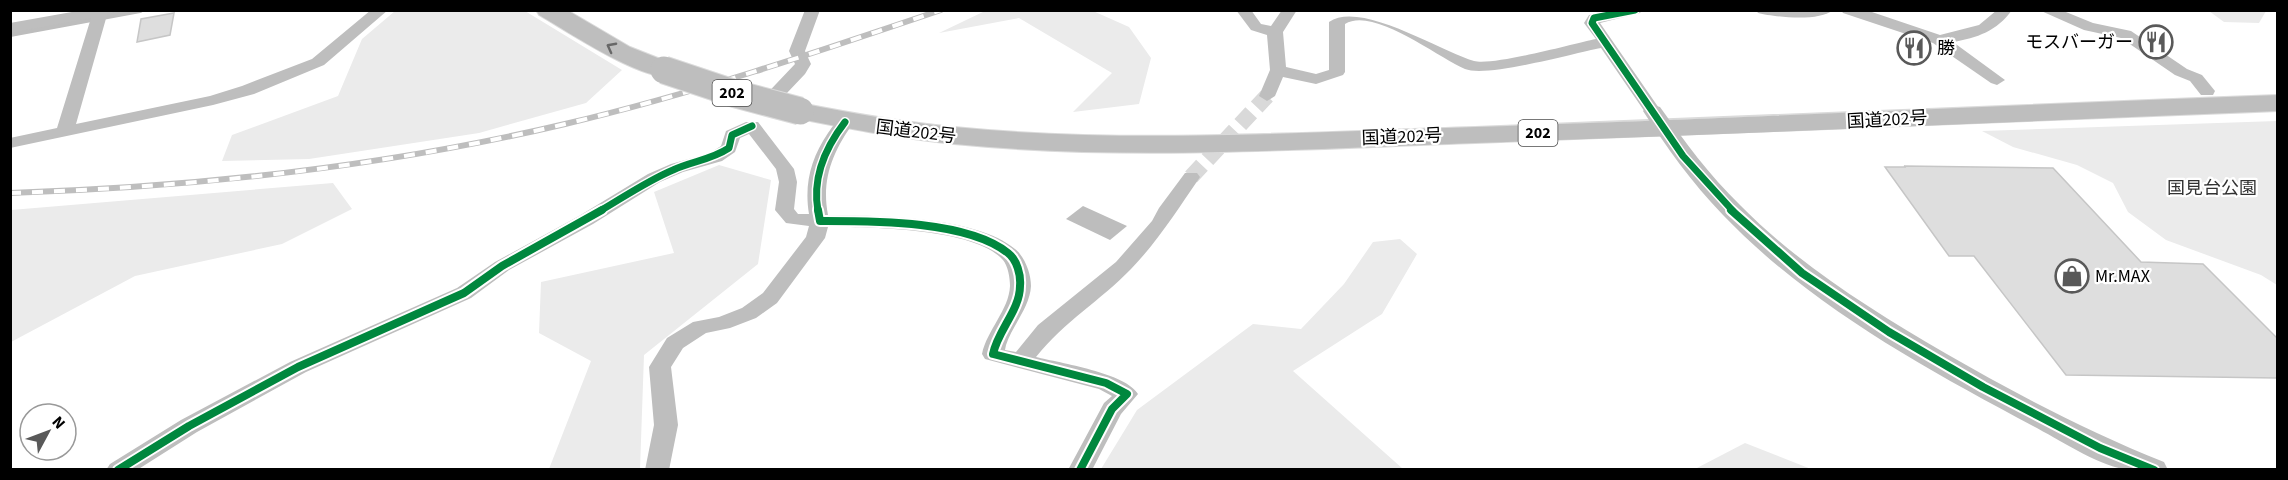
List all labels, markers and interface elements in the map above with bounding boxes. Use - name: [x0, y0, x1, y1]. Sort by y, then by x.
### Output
- restaurant icon: モスバーガー: [2138, 24, 2174, 60]
- restaurant icon: 勝: [1896, 30, 1932, 66]
- place label: モスバーガー: [2025, 30, 2133, 55]
- place label: 勝: [1937, 36, 1955, 61]
- one-way arrow: [606, 42, 617, 54]
- road number: 202: [712, 80, 752, 106]
- street label: 国道202号: [1846, 105, 1928, 135]
- street label: 国道202号: [874, 115, 958, 149]
- road number: 202: [1518, 120, 1558, 146]
- street label: 国道202号: [1361, 123, 1443, 151]
- park label: 国見台公園: [2167, 176, 2257, 201]
- shop icon: Mr.MAX: [2054, 258, 2090, 294]
- place label: Mr.MAX: [2095, 264, 2150, 289]
- north arrow: [18, 402, 78, 462]
- text: N: [47, 412, 70, 434]

